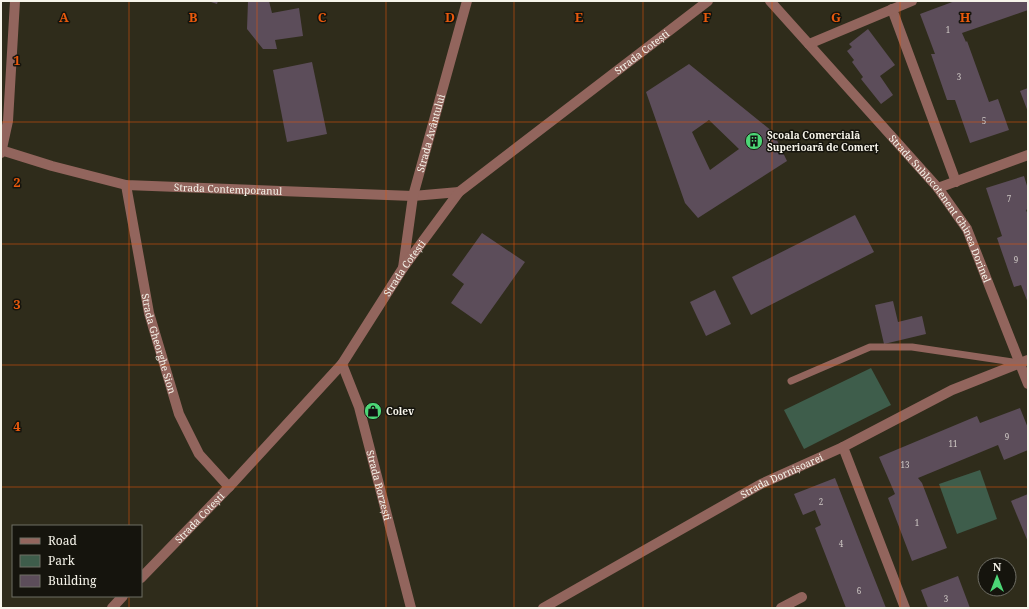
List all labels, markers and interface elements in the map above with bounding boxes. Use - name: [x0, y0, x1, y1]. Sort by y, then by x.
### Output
- text: A: [59, 8, 69, 26]
- text: B: [189, 8, 198, 26]
- text: C: [318, 8, 327, 26]
- text: D: [445, 8, 455, 26]
- text: E: [575, 8, 584, 26]
- text: F: [703, 8, 711, 26]
- text: G: [831, 8, 841, 26]
- text: H: [960, 8, 971, 26]
- house number: 1: [946, 24, 950, 35]
- street label: Strada Cotești: [611, 26, 673, 77]
- text: 1: [13, 51, 21, 69]
- house number: 3: [957, 71, 962, 82]
- street label: Strada Avântului: [413, 92, 448, 174]
- house number: 5: [982, 115, 986, 126]
- place label: Școala Comercială Superioară de Comerț: [767, 128, 879, 154]
- building icon: Școala Comercială Superioară de Comerț: [744, 131, 764, 151]
- street label: Strada Sublocotenent Ghinea Dorinel: [886, 131, 994, 285]
- text: 2: [13, 173, 21, 191]
- street label: Strada Contemporanul: [174, 180, 282, 198]
- house number: 7: [1007, 193, 1012, 204]
- street label: Strada Cotești: [380, 236, 429, 299]
- house number: 9: [1014, 254, 1018, 265]
- street label: Strada Gheorghe Sion: [139, 292, 180, 396]
- text: 3: [13, 295, 21, 313]
- shop icon: Colev: [363, 401, 383, 421]
- place label: Colev: [386, 404, 415, 418]
- text: 4: [13, 417, 21, 435]
- house number: 9: [1005, 431, 1009, 442]
- house number: 11: [949, 438, 957, 449]
- street label: Strada Borzești: [363, 448, 395, 523]
- street label: Strada Dornișoarei: [738, 450, 826, 501]
- house number: 13: [901, 459, 910, 470]
- street label: Strada Cotești: [172, 489, 228, 546]
- house number: 2: [819, 496, 823, 507]
- house number: 1: [915, 517, 919, 528]
- legend: [12, 525, 142, 597]
- text: Road: [48, 532, 78, 549]
- house number: 4: [839, 538, 844, 549]
- text: Park: [48, 552, 76, 569]
- north arrow: [977, 557, 1017, 597]
- text: N: [993, 559, 1002, 574]
- text: Building: [48, 572, 97, 589]
- house number: 6: [857, 585, 862, 596]
- house number: 3: [944, 593, 949, 604]

